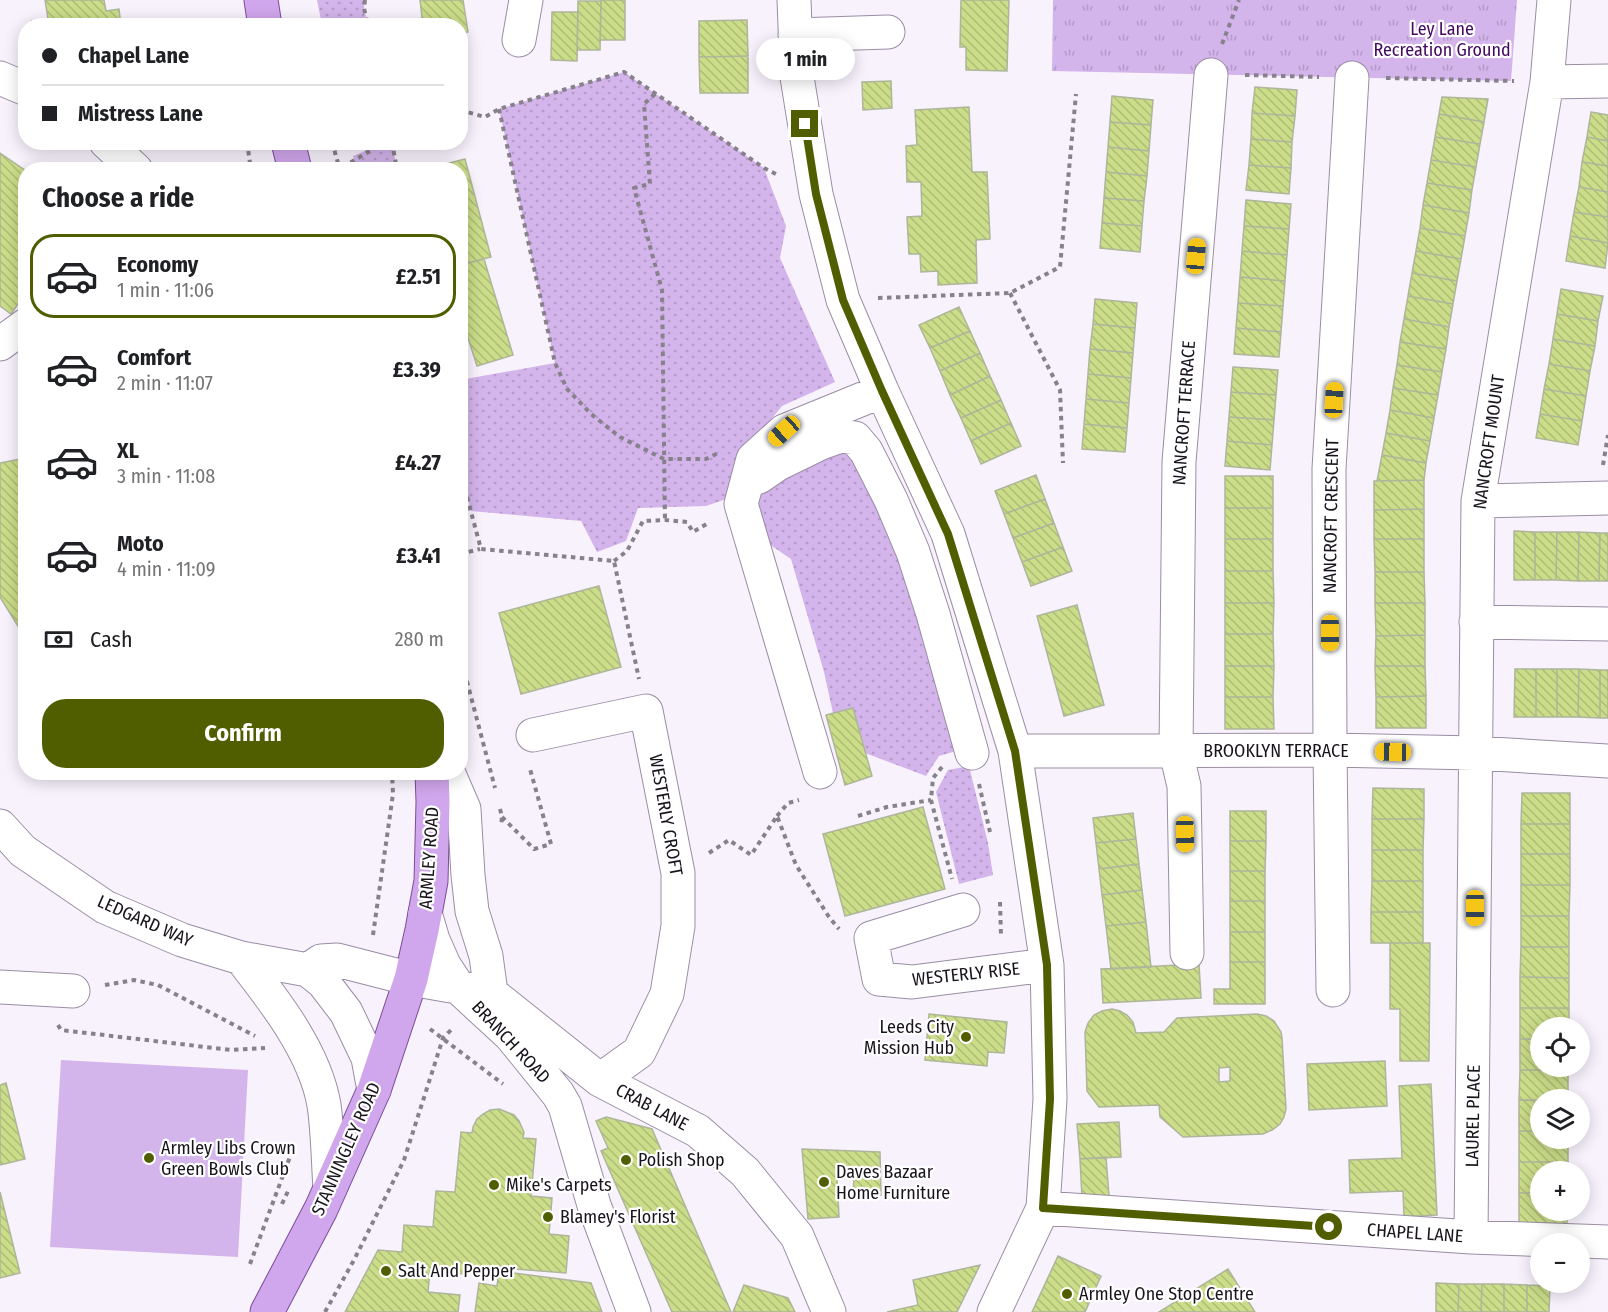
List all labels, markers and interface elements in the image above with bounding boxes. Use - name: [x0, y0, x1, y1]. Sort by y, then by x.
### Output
- park label: Ley Lane Recreation Ground: [1373, 18, 1511, 61]
- callout: 1 min: [756, 37, 854, 79]
- text: Chapel Lane: [78, 42, 189, 69]
- text: 1 min: [784, 47, 827, 71]
- text: Mistress Lane: [78, 100, 203, 127]
- route end: [791, 110, 818, 137]
- text: Choose a ride: [42, 182, 194, 214]
- car: [1185, 237, 1207, 275]
- icon: car: [45, 249, 99, 303]
- text: Economy: [117, 251, 198, 278]
- text: £2.51: [396, 263, 441, 290]
- text: 1 min · 11:06: [117, 278, 214, 302]
- street label: NANCROFT TERRACE: [1168, 340, 1200, 486]
- icon: car: [45, 342, 99, 396]
- text: Comfort: [117, 344, 191, 371]
- text: £3.39: [393, 356, 441, 383]
- text: 2 min · 11:07: [117, 371, 213, 395]
- street label: NANCROFT MOUNT: [1469, 373, 1509, 511]
- car: [1324, 382, 1344, 418]
- car: [765, 412, 803, 450]
- icon: car: [45, 435, 99, 489]
- text: XL: [117, 437, 139, 464]
- street label: NANCROFT CRESCENT: [1319, 438, 1343, 594]
- text: £4.27: [395, 449, 441, 476]
- text: 3 min · 11:08: [117, 464, 215, 488]
- icon: car: [45, 528, 99, 582]
- text: Moto: [117, 530, 164, 557]
- text: £3.41: [396, 542, 441, 569]
- text: 4 min · 11:09: [117, 557, 216, 581]
- car: [1321, 615, 1339, 651]
- icon: cash: [42, 623, 75, 656]
- text: Cash: [90, 626, 133, 653]
- text: 280 m: [395, 627, 444, 651]
- button: Confirm: [42, 699, 444, 768]
- street label: BROOKLYN TERRACE: [1203, 740, 1349, 762]
- car: [1375, 743, 1411, 761]
- street label: WESTERLY CROFT: [645, 753, 688, 878]
- street label: ARMLEY ROAD: [414, 806, 444, 910]
- car: [1176, 816, 1194, 852]
- street label: LEDGARD WAY: [94, 890, 196, 952]
- car: [1466, 890, 1484, 926]
- street label: WESTERLY RISE: [911, 957, 1021, 991]
- street label: BRANCH ROAD: [467, 996, 555, 1088]
- place label: Leeds City Mission Hub: [864, 1016, 954, 1059]
- map controls: [1530, 1017, 1590, 1293]
- button: locate: [1530, 1017, 1590, 1077]
- marker: Leeds City Mission Hub: [959, 1030, 973, 1044]
- street label: LAUREL PLACE: [1461, 1065, 1485, 1167]
- street label: STANNINGLEY ROAD: [307, 1079, 385, 1219]
- street label: CRAB LANE: [612, 1079, 692, 1135]
- button: layers: [1530, 1089, 1590, 1149]
- place label: Armley Libs Crown Green Bowls Club: [161, 1137, 296, 1180]
- place label: Polish Shop: [638, 1149, 725, 1171]
- marker: Armley Libs Crown Green Bowls Club: [142, 1151, 156, 1165]
- marker: Polish Shop: [619, 1153, 633, 1167]
- place label: Daves Bazaar Home Furniture: [836, 1161, 950, 1204]
- button: +: [1530, 1161, 1590, 1221]
- place label: Mike's Carpets: [506, 1174, 612, 1196]
- marker: Daves Bazaar Home Furniture: [817, 1175, 831, 1189]
- marker: Mike's Carpets: [487, 1178, 501, 1192]
- place label: Blamey's Florist: [560, 1206, 676, 1228]
- marker: Blamey's Florist: [541, 1210, 555, 1224]
- route start: [1315, 1213, 1342, 1240]
- street label: CHAPEL LANE: [1366, 1219, 1464, 1247]
- button: −: [1530, 1233, 1590, 1293]
- place label: Salt And Pepper: [398, 1260, 516, 1282]
- marker: Salt And Pepper: [379, 1264, 393, 1278]
- place label: Armley One Stop Centre: [1079, 1283, 1254, 1305]
- marker: Armley One Stop Centre: [1060, 1287, 1074, 1301]

